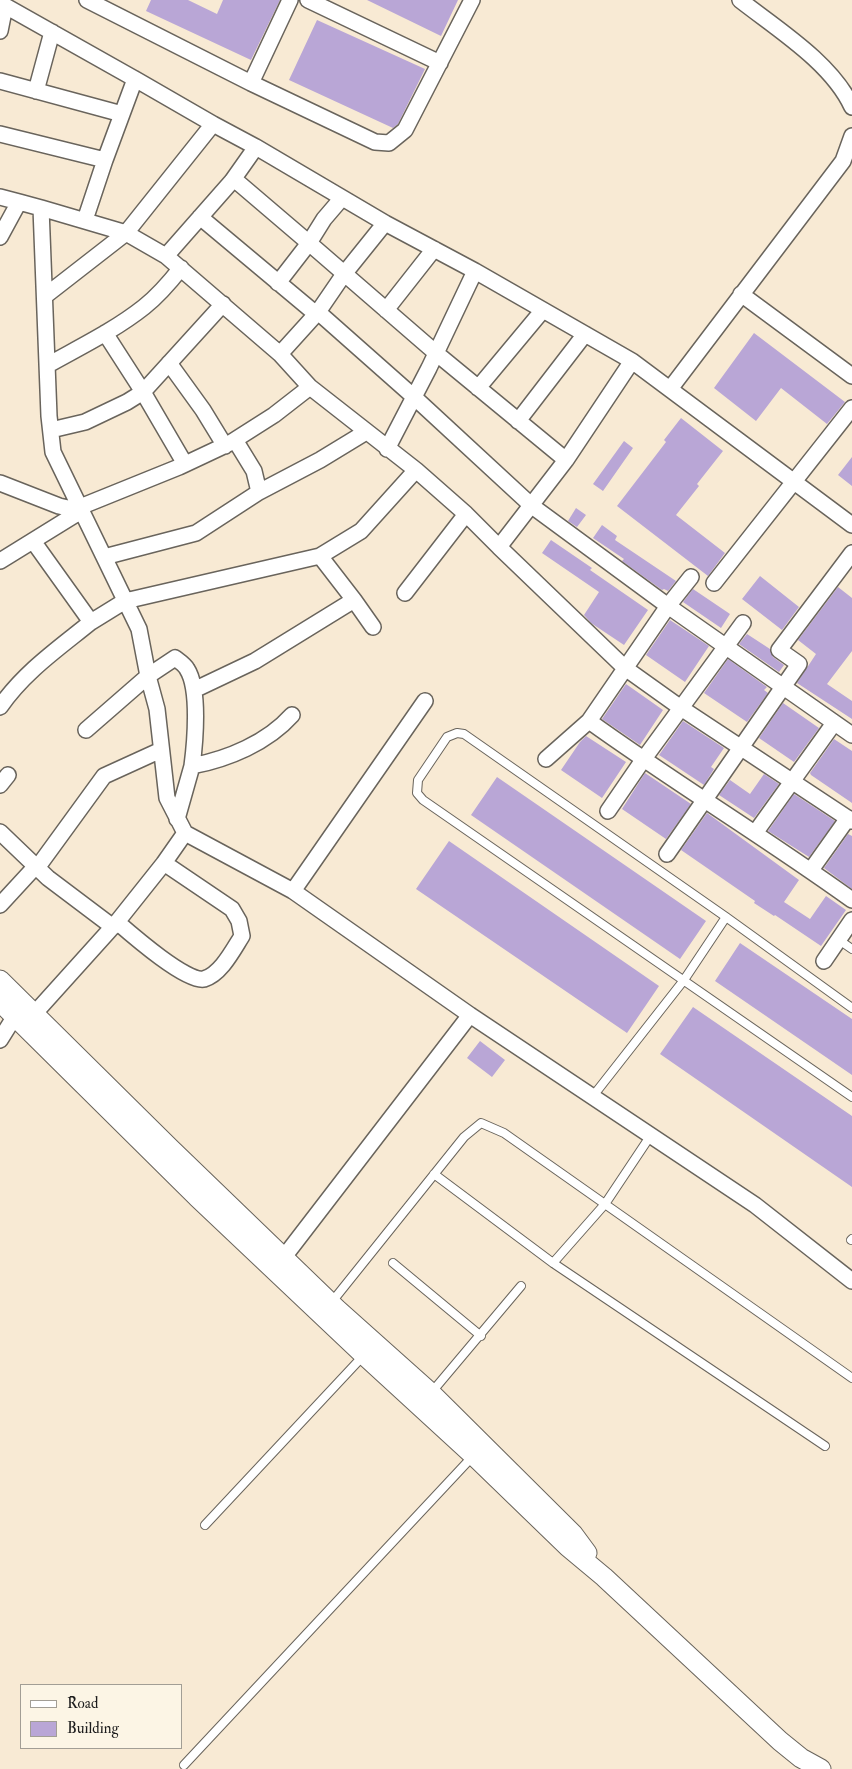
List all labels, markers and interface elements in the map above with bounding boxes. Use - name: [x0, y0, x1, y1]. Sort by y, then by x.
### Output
- legend: [20, 1684, 182, 1749]
- text: Road: [67, 1694, 98, 1713]
- text: Building: [67, 1719, 119, 1738]

